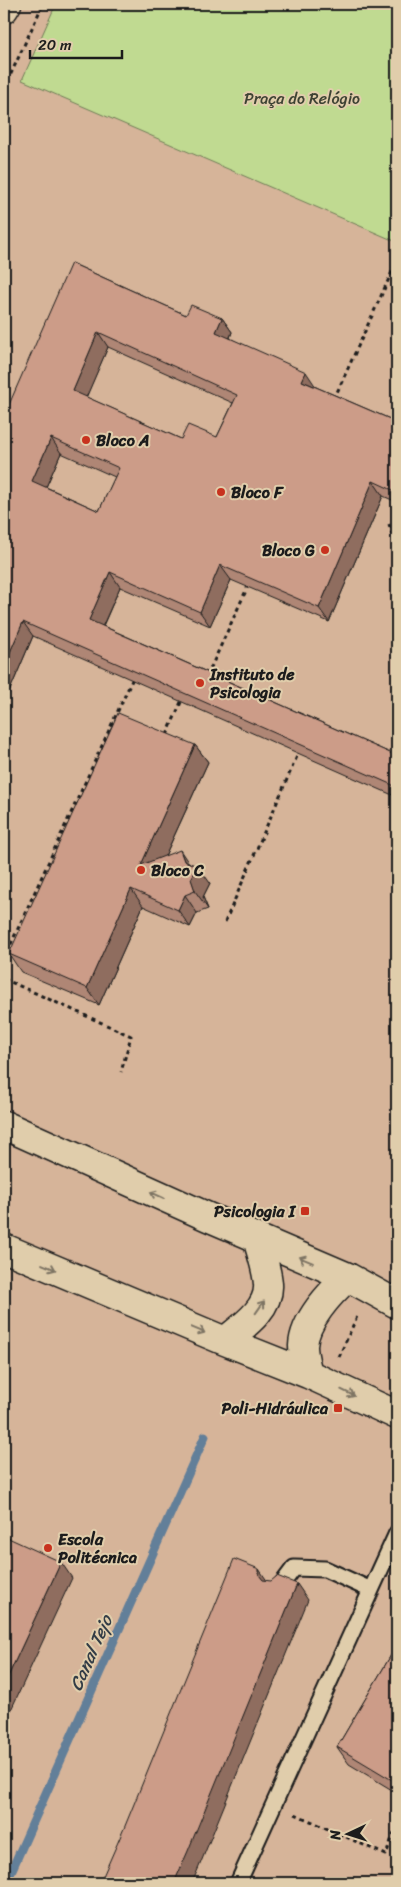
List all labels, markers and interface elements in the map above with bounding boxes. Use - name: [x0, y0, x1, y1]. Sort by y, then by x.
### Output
- scale bar: [30, 28, 122, 60]
- text: 20 m: [38, 32, 72, 58]
- park label: Praça do Relógio: [244, 84, 360, 113]
- place label: Bloco A: [96, 426, 150, 455]
- marker: Bloco A: [80, 434, 92, 446]
- place label: Bloco F: [231, 478, 284, 507]
- marker: Bloco F: [215, 486, 227, 498]
- place label: Bloco G: [262, 536, 315, 565]
- marker: Bloco G: [319, 544, 331, 556]
- place label: Instituto de Psicologia: [209, 660, 295, 707]
- marker: Instituto de Psicologia: [194, 677, 206, 689]
- place label: Bloco C: [151, 856, 204, 885]
- marker: Bloco C: [135, 864, 147, 876]
- one-way arrow: [150, 1189, 165, 1199]
- place label: Psicologia I: [214, 1197, 297, 1226]
- marker: Psicologia I: [299, 1205, 311, 1217]
- one-way arrow: [299, 1254, 314, 1264]
- one-way arrow: [41, 1262, 56, 1272]
- one-way arrow: [255, 1300, 265, 1314]
- one-way arrow: [190, 1325, 205, 1335]
- one-way arrow: [340, 1389, 355, 1398]
- place label: Poli-Hidráulica: [221, 1394, 329, 1423]
- marker: Poli-Hidráulica: [332, 1402, 344, 1414]
- place label: Escola Politécnica: [58, 1525, 137, 1572]
- marker: Escola Politécnica: [42, 1542, 54, 1554]
- water label: Canal Tejo: [60, 1608, 123, 1696]
- north arrow: [324, 1810, 374, 1860]
- text: N: [323, 1829, 348, 1842]

